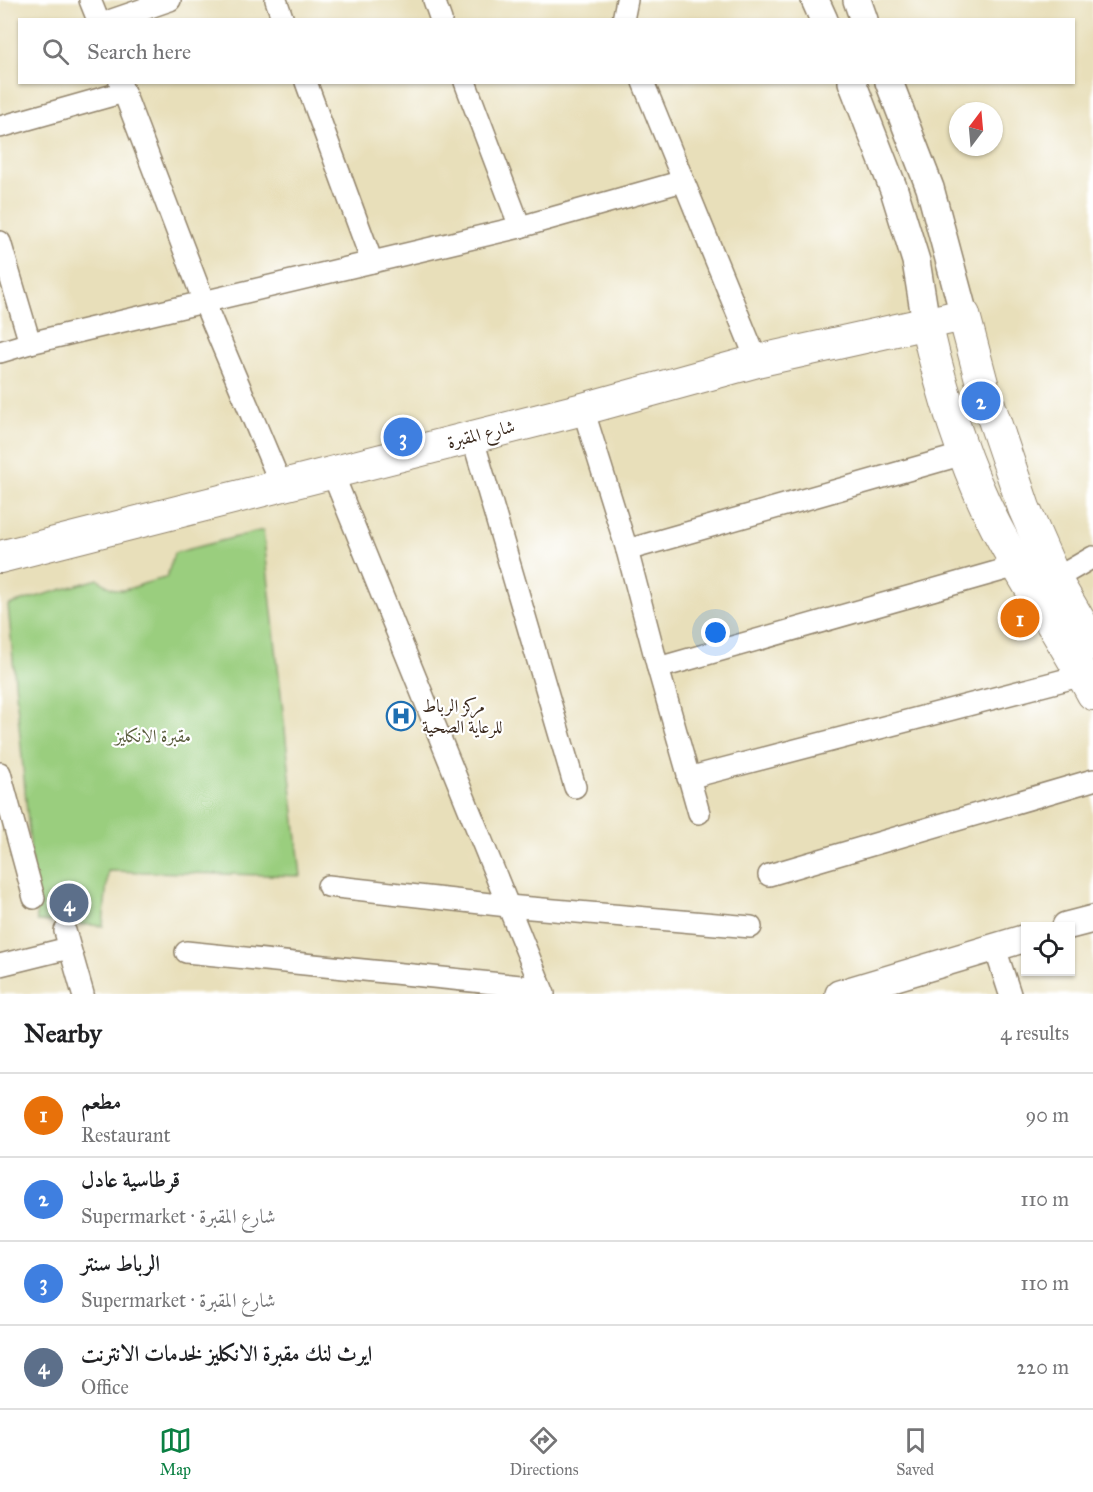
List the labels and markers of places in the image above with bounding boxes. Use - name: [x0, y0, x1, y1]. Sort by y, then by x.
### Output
- pin: 2: [962, 378, 1000, 424]
- pin: 3: [384, 414, 422, 460]
- pin: 1: [1000, 596, 1040, 640]
- place label: مركز الرباط للرعاية الصحية: [422, 695, 503, 739]
- hospital icon: مركز الرباط للرعاية الصحية: [385, 700, 417, 732]
- pin: 4: [50, 880, 88, 926]

